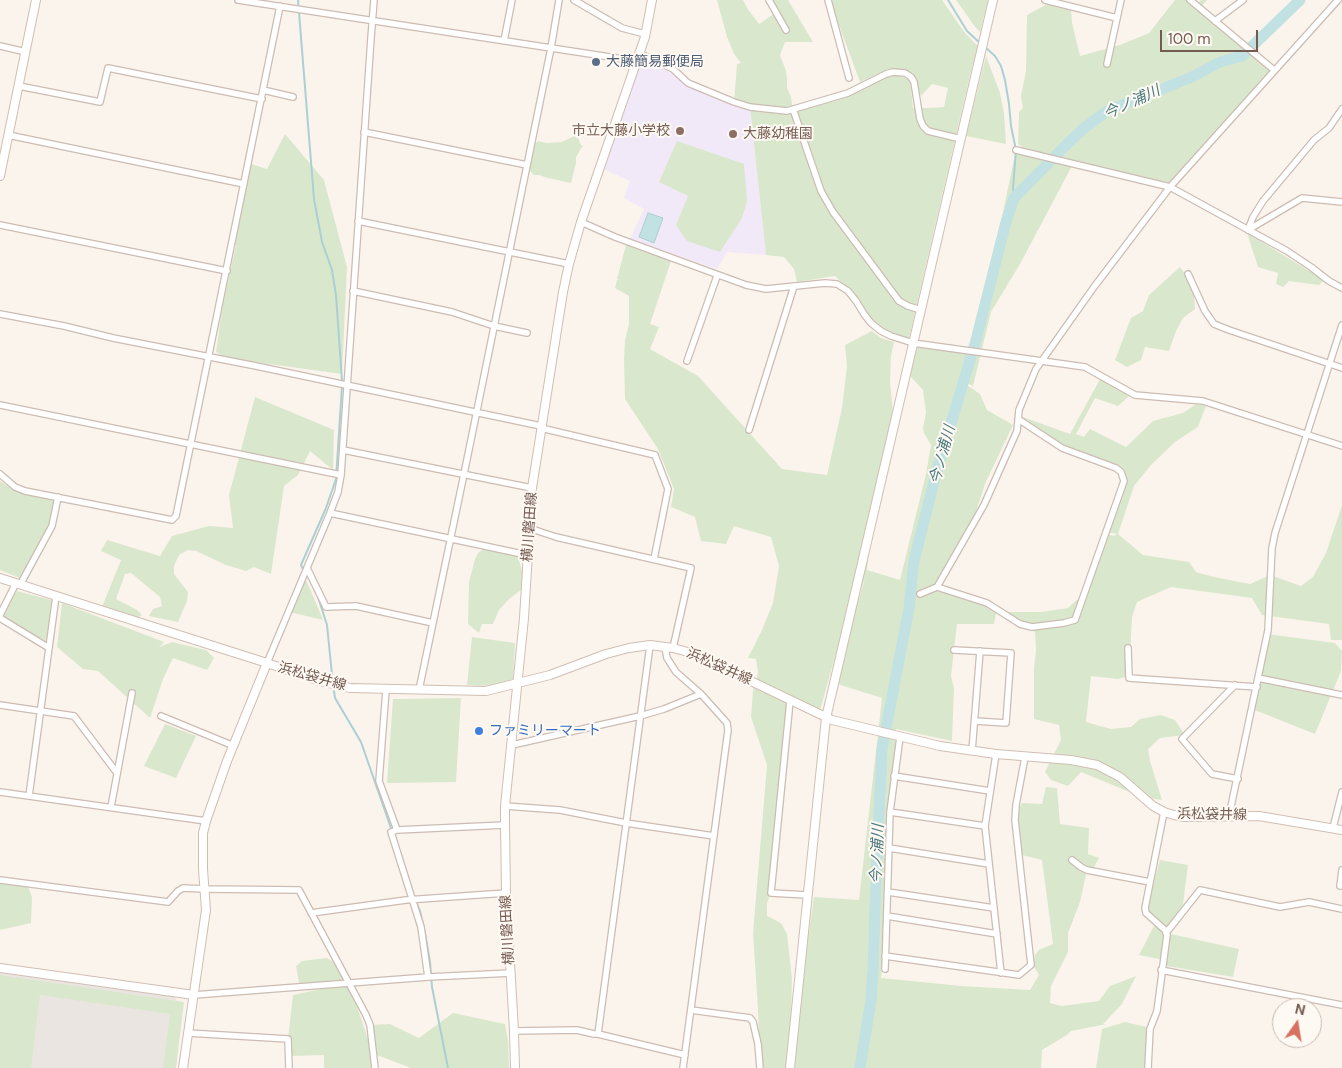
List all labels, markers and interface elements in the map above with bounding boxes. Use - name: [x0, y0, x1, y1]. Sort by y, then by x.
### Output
- scale bar: [1162, 20, 1260, 52]
- text: 100 m: [1168, 29, 1211, 49]
- place label: 大藤簡易郵便局: [606, 54, 704, 70]
- marker: 大藤簡易郵便局: [590, 56, 602, 68]
- water label: 今ノ浦川: [1101, 82, 1163, 124]
- place label: 市立大藤小学校: [572, 123, 670, 139]
- marker: 市立大藤小学校: [674, 125, 686, 137]
- place label: 大藤幼稚園: [743, 126, 813, 142]
- marker: 大藤幼稚園: [727, 128, 739, 140]
- water label: 今ノ浦川: [927, 424, 959, 486]
- street label: 横川磐田線: [519, 491, 541, 563]
- street label: 浜松袋井線: [684, 645, 754, 689]
- street label: 浜松袋井線: [276, 659, 348, 695]
- place label: ファミリーマート: [489, 723, 601, 739]
- marker: ファミリーマート: [473, 725, 485, 737]
- street label: 浜松袋井線: [1177, 806, 1247, 824]
- water label: 今ノ浦川: [868, 824, 888, 884]
- street label: 横川磐田線: [498, 895, 518, 965]
- north arrow: [1272, 998, 1322, 1048]
- text: N: [1293, 999, 1307, 1019]

